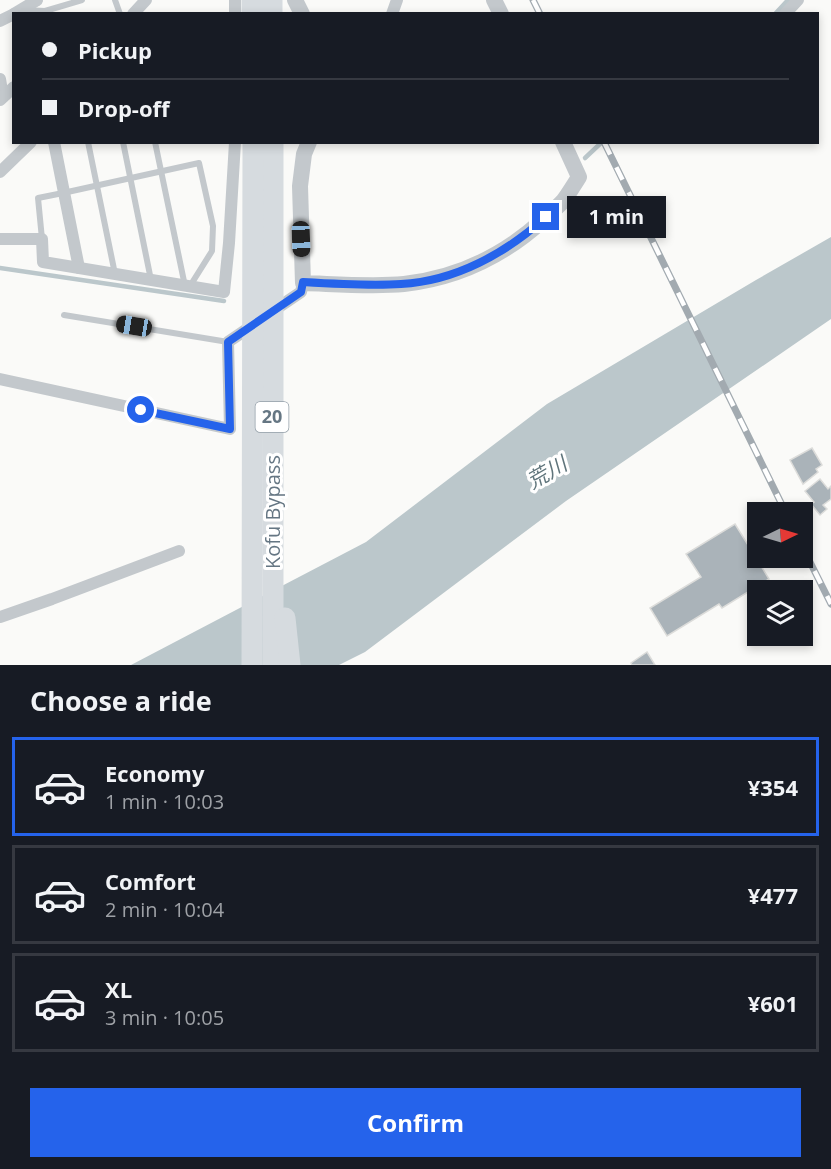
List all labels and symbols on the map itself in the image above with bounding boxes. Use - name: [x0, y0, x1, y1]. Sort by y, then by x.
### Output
- callout: 1 min: [567, 196, 666, 238]
- route end: [532, 203, 559, 230]
- car: [291, 221, 311, 257]
- car: [115, 314, 153, 338]
- route start: [127, 396, 154, 423]
- road number: 20: [256, 402, 288, 432]
- water label: 荒川: [521, 449, 573, 495]
- street label: Kofu Bypass: [259, 455, 286, 569]
- north arrow: [747, 502, 813, 568]

